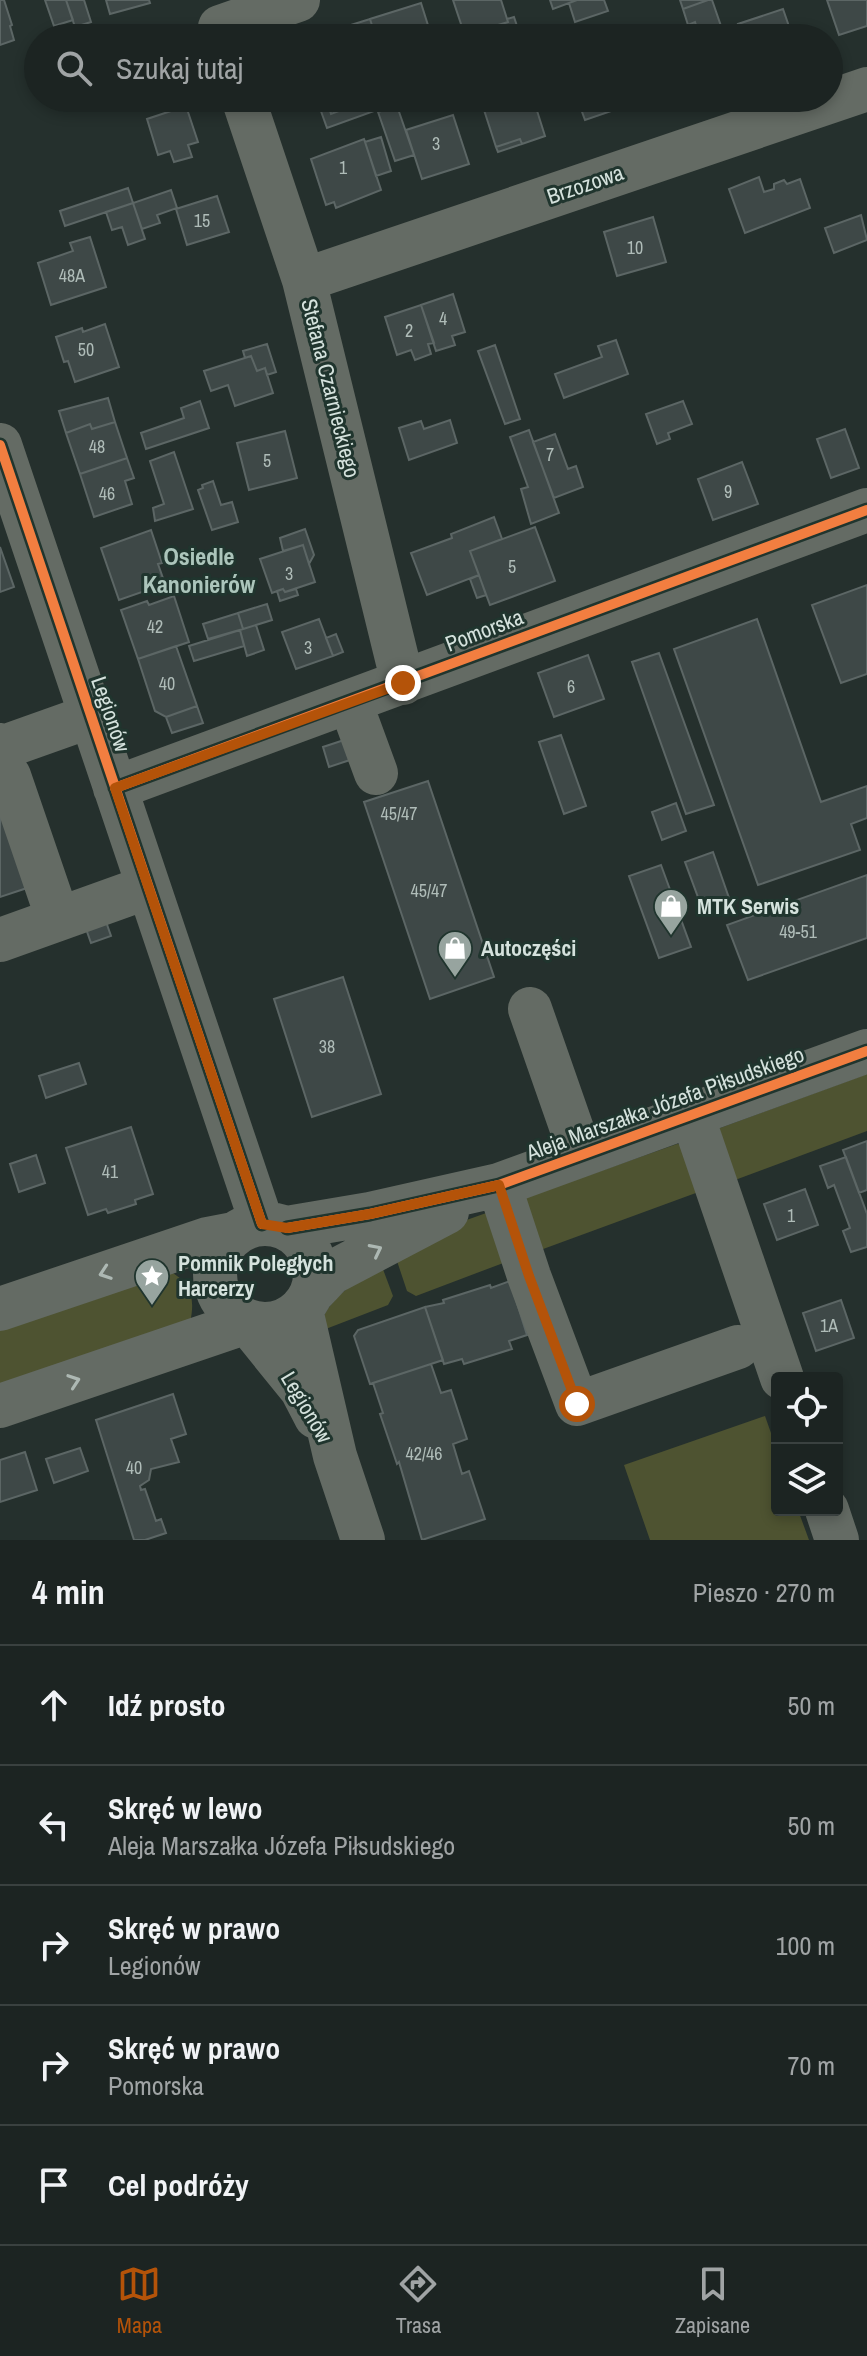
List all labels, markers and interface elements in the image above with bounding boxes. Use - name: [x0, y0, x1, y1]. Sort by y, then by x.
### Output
- search box: [24, 24, 843, 112]
- icon: search: [52, 46, 96, 90]
- text: Szukaj tutaj: [116, 48, 243, 88]
- house number: 3: [432, 131, 440, 156]
- house number: 1: [339, 155, 348, 180]
- street label: Brzozowa: [543, 157, 627, 211]
- house number: 15: [194, 208, 210, 233]
- house number: 10: [627, 235, 643, 260]
- house number: 48A: [59, 263, 85, 288]
- street label: Stefana Czarnieckiego: [294, 295, 368, 481]
- house number: 4: [439, 306, 447, 331]
- house number: 2: [405, 318, 413, 343]
- house number: 50: [78, 337, 94, 362]
- house number: 48: [89, 434, 105, 459]
- house number: 7: [546, 442, 554, 467]
- house number: 5: [263, 448, 271, 473]
- house number: 9: [724, 479, 732, 504]
- house number: 46: [99, 481, 115, 506]
- district label: Osiedle Kanonierów: [143, 540, 256, 600]
- house number: 5: [508, 554, 516, 579]
- house number: 3: [285, 561, 293, 586]
- street label: Pomorska: [441, 601, 527, 659]
- house number: 42: [147, 614, 163, 639]
- house number: 3: [304, 635, 312, 660]
- route end: [385, 665, 421, 701]
- house number: 40: [159, 671, 175, 696]
- street label: Legionów: [84, 672, 138, 756]
- house number: 6: [567, 674, 575, 699]
- house number: 45/47: [381, 801, 417, 826]
- house number: 45/47: [411, 878, 447, 903]
- shop icon: MTK Serwis: [652, 887, 690, 937]
- place label: MTK Serwis: [697, 891, 799, 921]
- house number: 49-51: [779, 919, 818, 944]
- shop icon: Autoczęści: [436, 929, 474, 979]
- place label: Autoczęści: [481, 933, 576, 963]
- house number: 38: [319, 1034, 335, 1059]
- street label: Aleja Marszałka Józefa Piłsudskiego: [521, 1039, 808, 1168]
- house number: 41: [102, 1159, 119, 1184]
- house number: 1: [787, 1203, 796, 1228]
- one-way arrow: [367, 1245, 382, 1260]
- place label: Pomnik Poległych Harcerzy: [178, 1248, 333, 1303]
- place icon: Pomnik Poległych Harcerzy: [133, 1257, 171, 1307]
- one-way arrow: [98, 1264, 112, 1280]
- house number: 1A: [820, 1313, 838, 1338]
- street label: Legionów: [274, 1366, 340, 1448]
- map controls: [771, 1372, 843, 1516]
- button: locate: [771, 1372, 843, 1444]
- one-way arrow: [66, 1375, 80, 1391]
- route start: [559, 1386, 595, 1422]
- house number: 42/46: [406, 1441, 442, 1466]
- button: layers: [771, 1444, 843, 1516]
- house number: 40: [126, 1455, 142, 1480]
- text: 4 min: [32, 1569, 105, 1615]
- text: Pieszo · 270 m: [693, 1575, 835, 1610]
- icon: ahead: [32, 1683, 76, 1727]
- text: Idź prosto: [108, 1685, 226, 1725]
- text: 50 m: [788, 1688, 835, 1723]
- text: Skręć w lewo: [108, 1788, 263, 1828]
- icon: left: [32, 1803, 76, 1847]
- text: 50 m: [788, 1808, 835, 1843]
- text: Aleja Marszałka Józefa Piłsudskiego: [108, 1828, 455, 1863]
- text: Skręć w prawo: [108, 1908, 280, 1948]
- icon: right: [32, 1923, 76, 1967]
- text: 100 m: [776, 1928, 835, 1963]
- text: Legionów: [108, 1948, 200, 1983]
- text: Skręć w prawo: [108, 2028, 280, 2068]
- icon: right: [32, 2043, 76, 2087]
- text: 70 m: [788, 2048, 835, 2083]
- text: Pomorska: [108, 2068, 204, 2103]
- icon: arrive: [32, 2163, 76, 2207]
- text: Cel podróży: [108, 2165, 249, 2205]
- tab: Mapa: [117, 2262, 162, 2340]
- tab: Trasa: [396, 2262, 441, 2340]
- tab: Zapisane: [675, 2262, 750, 2340]

